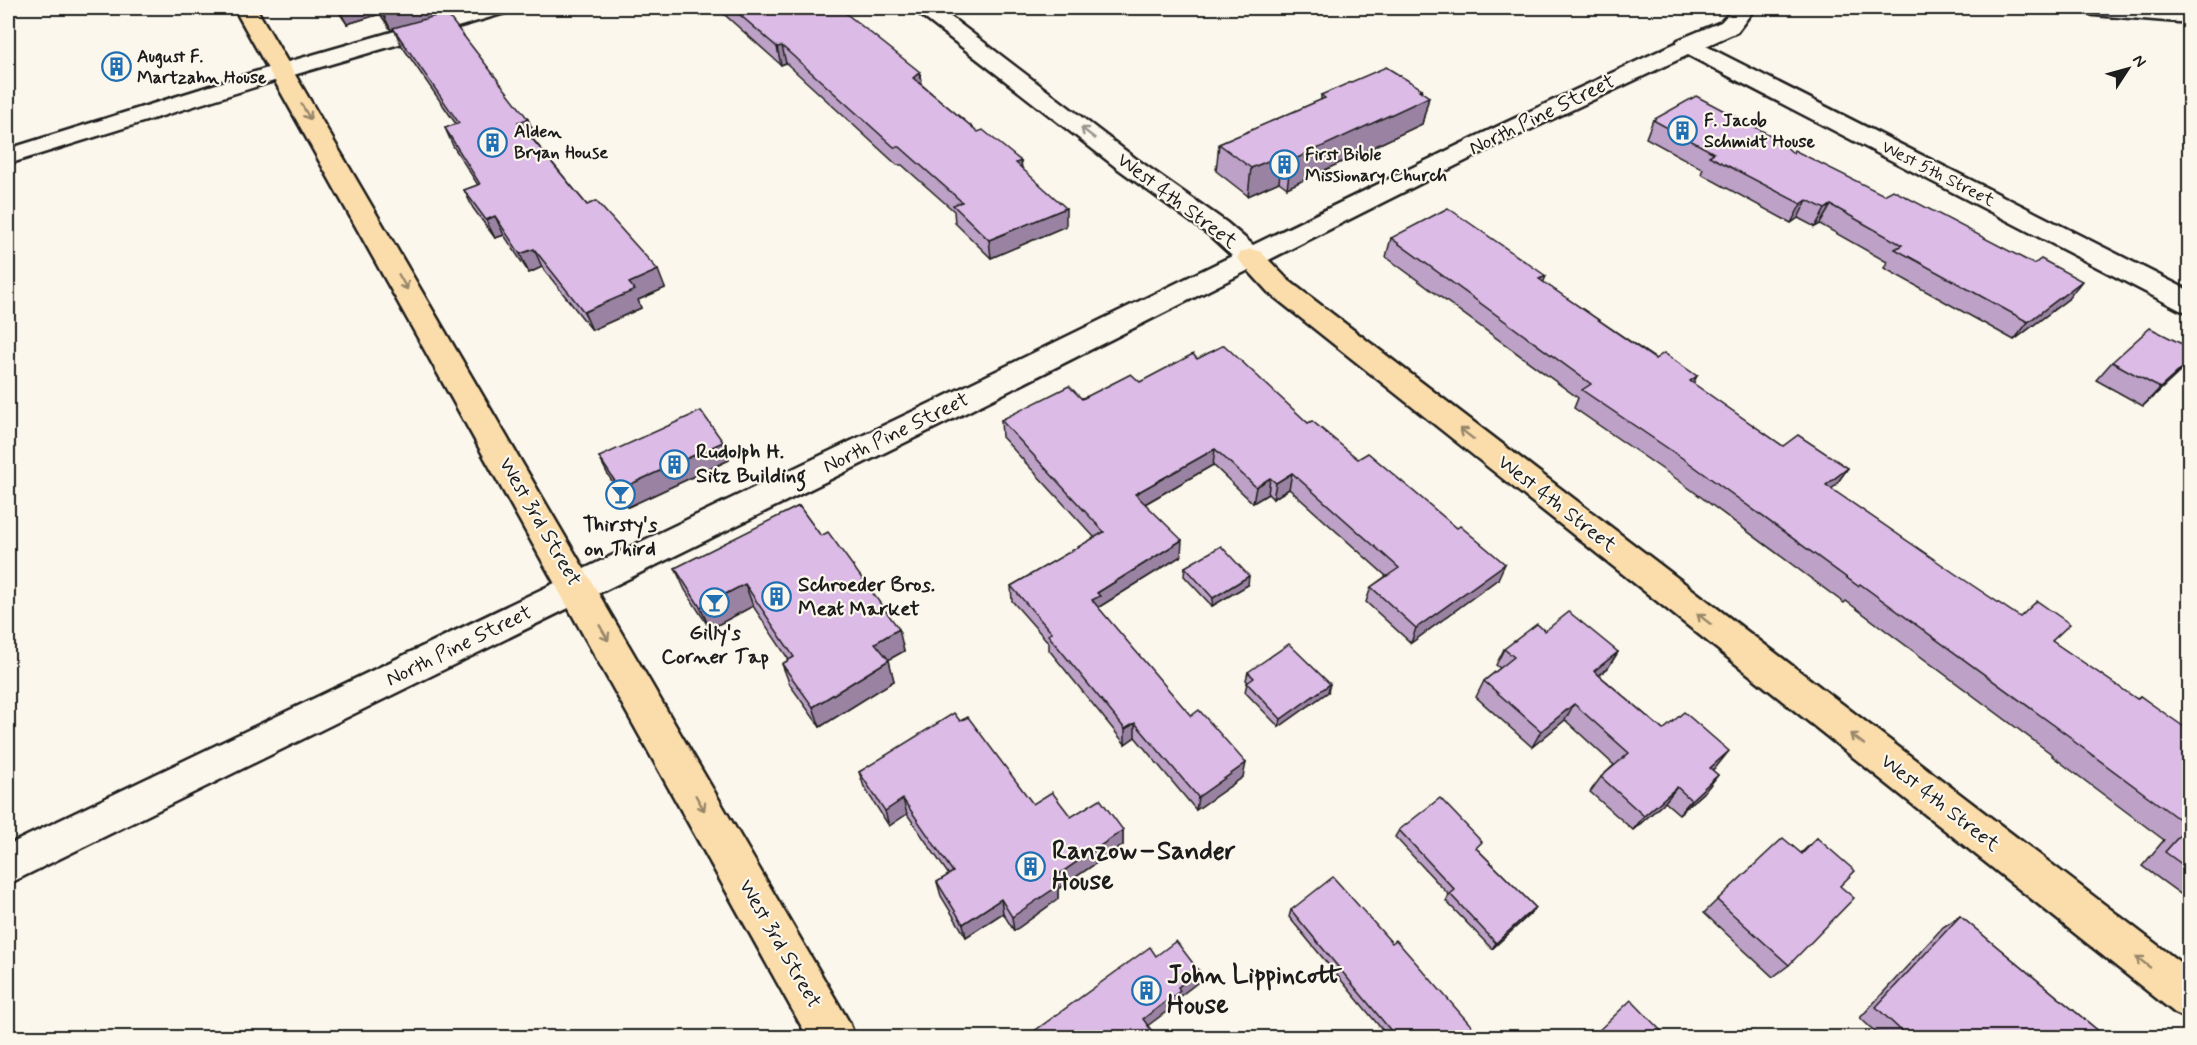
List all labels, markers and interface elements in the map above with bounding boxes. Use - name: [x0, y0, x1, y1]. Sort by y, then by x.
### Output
- north arrow: [2098, 39, 2158, 99]
- place label: August F. Martzahn House: [137, 45, 267, 90]
- building icon: August F. Martzahn House: [100, 51, 132, 83]
- text: N: [2127, 51, 2151, 72]
- street label: North Pine Street: [1464, 68, 1620, 162]
- one-way arrow: [300, 103, 312, 120]
- place label: F. Jacob Schmidt House: [1704, 109, 1816, 154]
- building icon: F. Jacob Schmidt House: [1667, 115, 1699, 147]
- place label: Alden Bryan House: [514, 120, 608, 165]
- building icon: Alden Bryan House: [477, 126, 509, 158]
- one-way arrow: [1080, 127, 1096, 140]
- street label: West 5th Street: [1877, 135, 1999, 213]
- place label: First Bible Missionary Church: [1305, 143, 1447, 188]
- street label: West 4th Street: [1111, 146, 1244, 256]
- building icon: First Bible Missionary Church: [1268, 149, 1300, 181]
- one-way arrow: [397, 273, 409, 290]
- street label: North Pine Street: [818, 386, 974, 480]
- one-way arrow: [1460, 427, 1476, 440]
- place label: Rudolph H. Sitz Building: [696, 438, 806, 492]
- building icon: Rudolph H. Sitz Building: [659, 448, 691, 480]
- street label: West 4th Street: [1491, 449, 1623, 560]
- street label: West 3rd Street: [492, 453, 588, 591]
- bar icon: Thirsty's on Third: [604, 478, 636, 510]
- place label: Thirsty's on Third: [583, 511, 658, 563]
- place label: Schroeder Bros. Meat Market: [798, 571, 935, 623]
- building icon: Schroeder Bros. Meat Market: [761, 581, 793, 613]
- bar icon: Gilly's Corner Tap: [699, 586, 731, 618]
- street label: North Pine Street: [381, 599, 537, 693]
- one-way arrow: [1696, 612, 1712, 625]
- place label: Gilly's Corner Tap: [661, 619, 769, 671]
- one-way arrow: [598, 625, 610, 642]
- one-way arrow: [1850, 732, 1866, 745]
- street label: West 4th Street: [1874, 748, 2006, 859]
- one-way arrow: [694, 794, 706, 811]
- place label: Ranzow–Sander House: [1052, 835, 1236, 899]
- building icon: Ranzow–Sander House: [1015, 851, 1047, 883]
- street label: West 3rd Street: [732, 875, 828, 1013]
- one-way arrow: [2136, 956, 2152, 969]
- place label: John Lippincott House: [1167, 959, 1342, 1023]
- building icon: John Lippincott House: [1130, 975, 1162, 1007]

